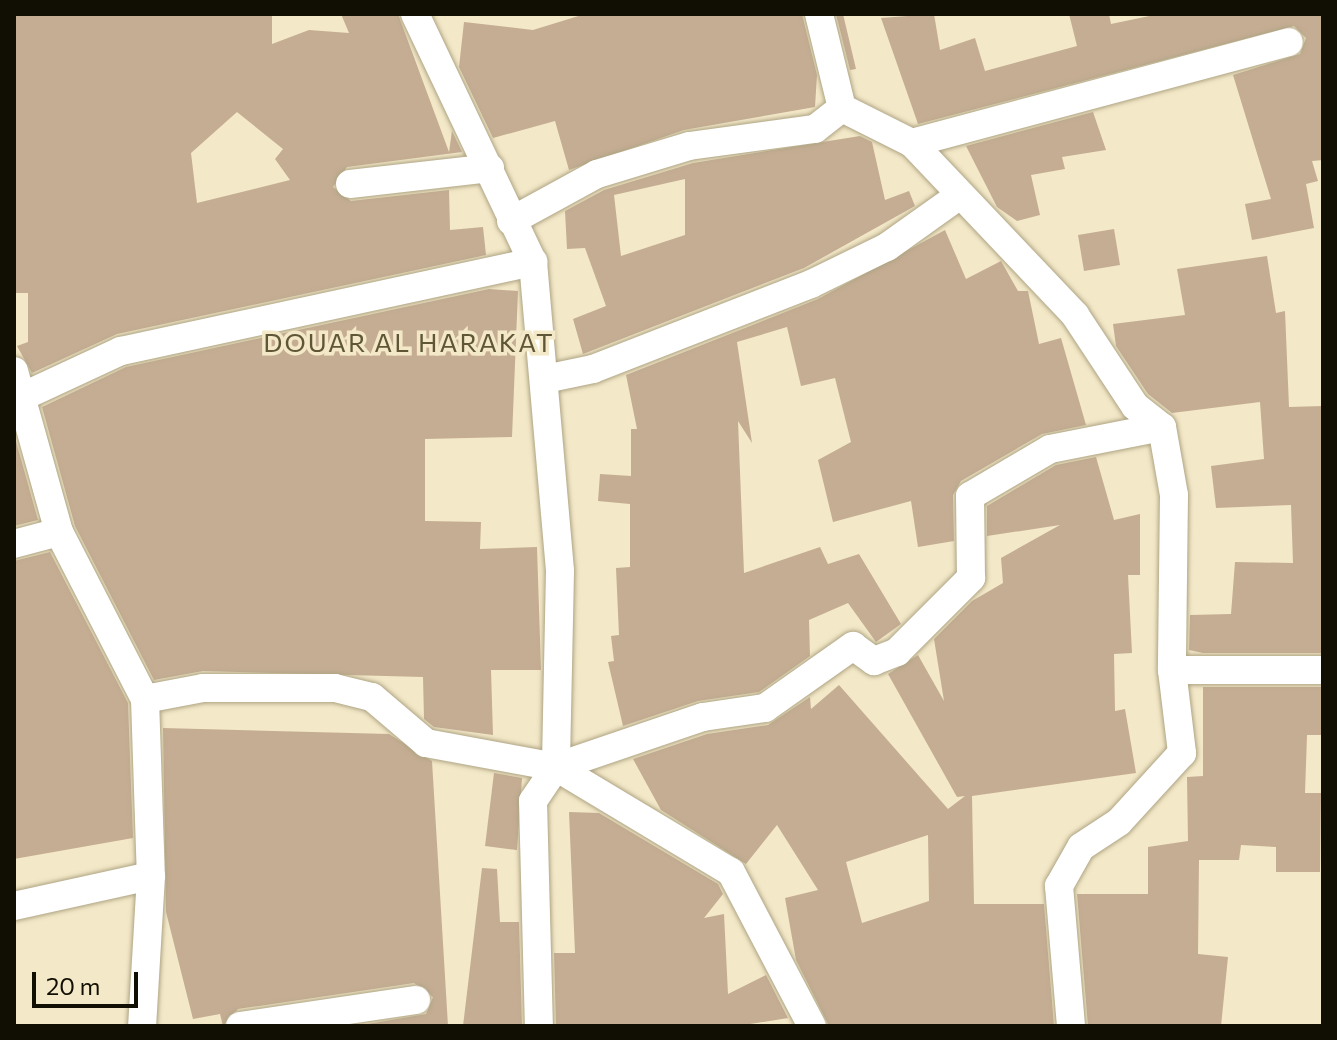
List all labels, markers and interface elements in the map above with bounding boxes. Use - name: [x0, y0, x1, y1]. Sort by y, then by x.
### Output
- district label: DOUAR AL HARAKAT: [263, 326, 555, 358]
- scale bar: [36, 956, 142, 1006]
- text: 20 m: [46, 971, 100, 1000]

